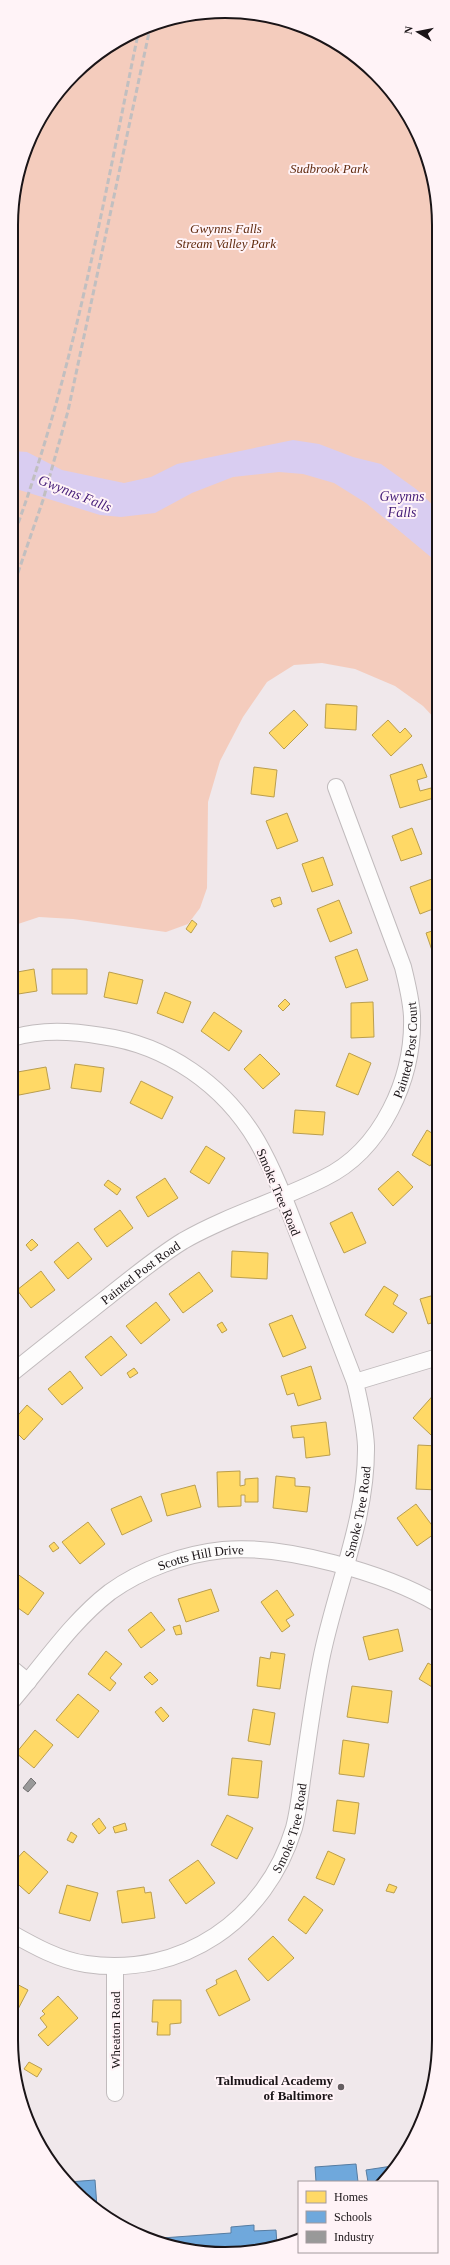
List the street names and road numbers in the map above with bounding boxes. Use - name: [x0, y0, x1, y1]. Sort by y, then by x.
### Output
- street label: Painted Post Court: [390, 1000, 420, 1100]
- street label: Smoke Tree Road: [253, 1146, 304, 1238]
- street label: Painted Post Road: [98, 1238, 183, 1308]
- street label: Smoke Tree Road: [341, 1465, 374, 1560]
- street label: Scotts Hill Drive: [155, 1542, 244, 1574]
- street label: Smoke Tree Road: [269, 1782, 310, 1876]
- street label: Wheaton Road: [108, 1991, 123, 2069]

